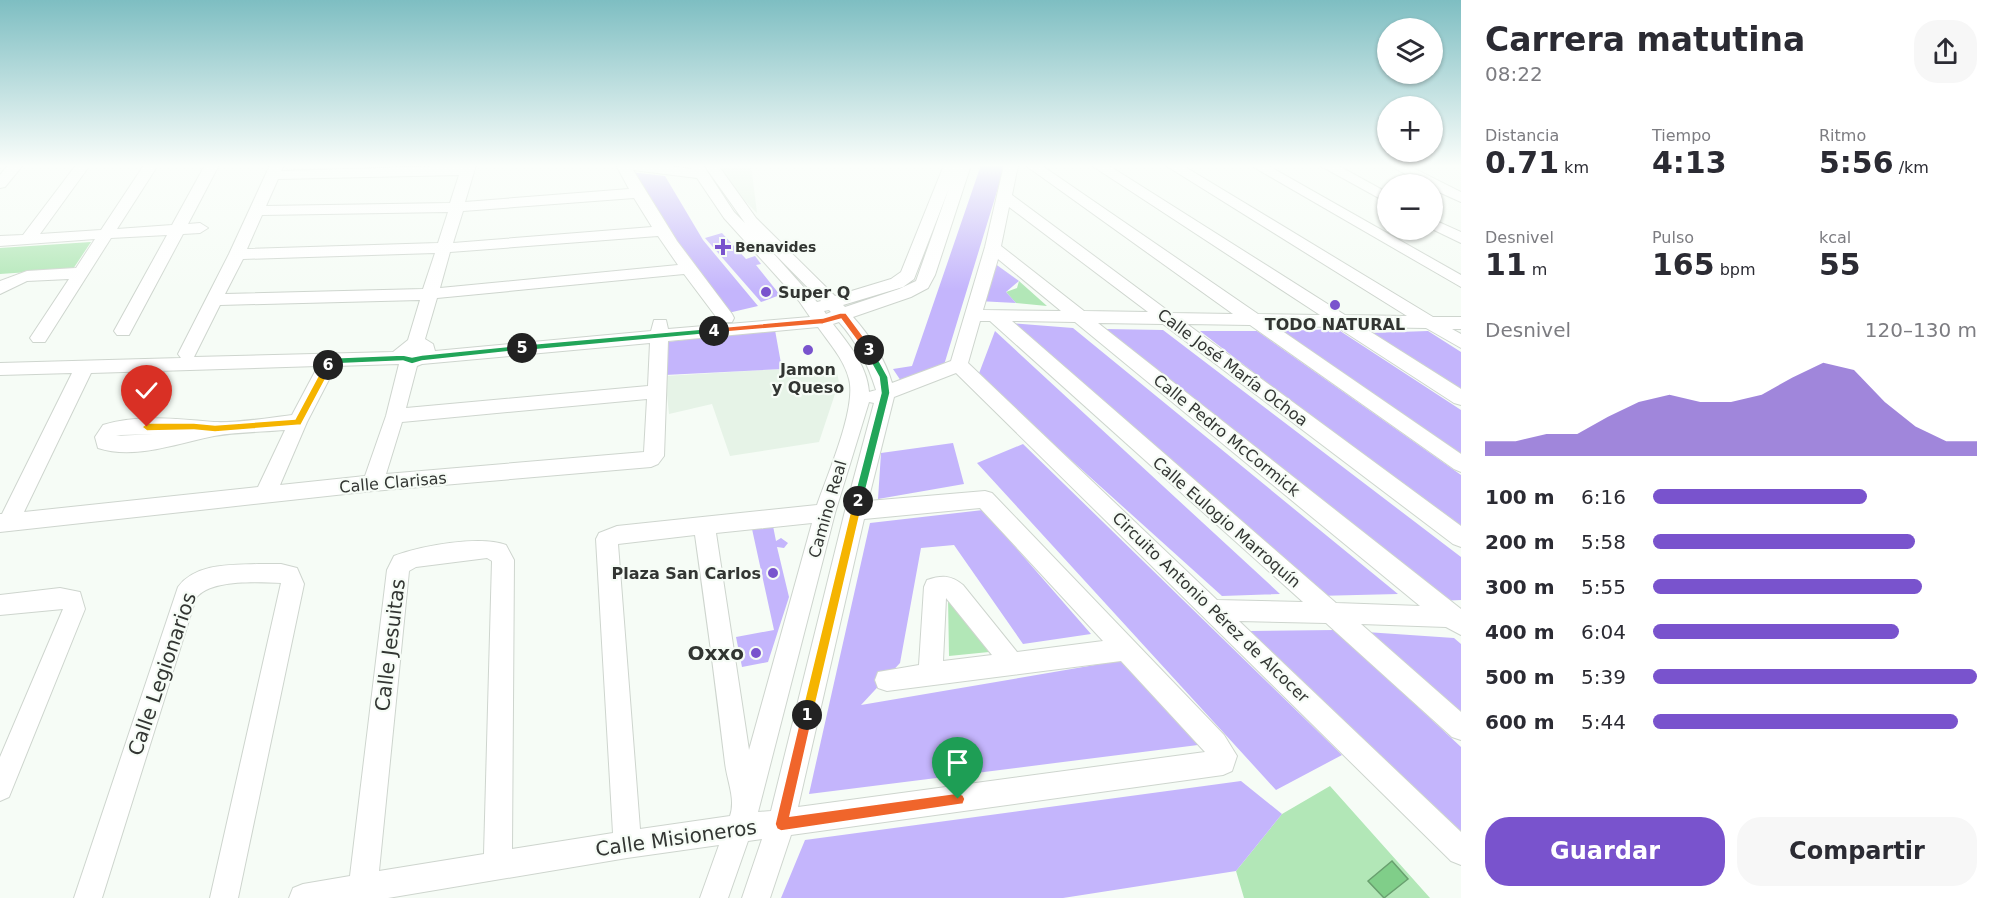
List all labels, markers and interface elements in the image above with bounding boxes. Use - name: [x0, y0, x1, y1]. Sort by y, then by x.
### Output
- map controls: [1377, 18, 1443, 240]
- button: layers: [1377, 18, 1443, 84]
- text: Carrera matutina: [1485, 20, 1805, 59]
- button: share: [1914, 20, 1977, 83]
- text: 08:22: [1485, 62, 1543, 86]
- button: +: [1377, 96, 1443, 162]
- text: Distancia: [1485, 126, 1559, 145]
- text: Tiempo: [1652, 126, 1711, 145]
- text: Ritmo: [1819, 126, 1866, 145]
- text: 0.71: [1485, 145, 1559, 180]
- text: 4:13: [1652, 145, 1727, 180]
- text: 5:56: [1819, 145, 1894, 180]
- text: km: [1559, 158, 1589, 177]
- text: /km: [1894, 158, 1929, 177]
- button: −: [1377, 174, 1443, 240]
- text: Desnivel: [1485, 228, 1554, 247]
- text: Pulso: [1652, 228, 1694, 247]
- text: kcal: [1819, 228, 1851, 247]
- place label: Benavides: [735, 239, 816, 255]
- marker: Benavides: [716, 240, 730, 254]
- text: 11: [1485, 247, 1527, 282]
- text: 165: [1652, 247, 1715, 282]
- text: 55: [1819, 247, 1861, 282]
- text: m: [1527, 260, 1547, 279]
- text: bpm: [1715, 260, 1756, 279]
- place label: Super Q: [778, 283, 850, 302]
- marker: Super Q: [759, 285, 773, 299]
- marker: TODO NATURAL: [1328, 298, 1342, 312]
- street label: Calle José María Ochoa: [1154, 305, 1312, 430]
- place label: TODO NATURAL: [1265, 315, 1405, 334]
- pin: 4: [699, 316, 729, 346]
- text: Desnivel: [1485, 318, 1571, 342]
- text: 120–130 m: [1865, 318, 1977, 342]
- text: 4: [708, 321, 720, 340]
- pin: 5: [507, 333, 537, 363]
- pin: 3: [854, 335, 884, 365]
- text: 5: [516, 338, 528, 357]
- text: 3: [863, 340, 875, 359]
- marker: Jamon y Queso: [801, 343, 815, 357]
- pin: 6: [313, 350, 343, 380]
- text: 6: [322, 355, 334, 374]
- place label: Jamon y Queso: [772, 360, 844, 397]
- pin: [121, 365, 172, 427]
- street label: Calle Pedro McCormick: [1150, 370, 1304, 501]
- icon: check: [130, 374, 163, 407]
- street label: Calle Eulogio Marroquín: [1149, 453, 1304, 592]
- street label: Camino Real: [804, 458, 850, 560]
- street label: Calle Clarisas: [339, 468, 448, 497]
- text: 100 m: [1485, 485, 1555, 509]
- text: 6:16: [1581, 485, 1626, 509]
- pin: 2: [843, 486, 873, 516]
- text: 2: [852, 491, 864, 510]
- street label: Circuito Antonio Pérez de Alcocer: [1108, 508, 1313, 707]
- text: 200 m: [1485, 530, 1555, 554]
- text: 5:58: [1581, 530, 1626, 554]
- place label: Plaza San Carlos: [612, 564, 761, 583]
- marker: Plaza San Carlos: [766, 566, 780, 580]
- text: 300 m: [1485, 575, 1555, 599]
- text: 5:55: [1581, 575, 1626, 599]
- street label: Calle Jesuitas: [370, 577, 410, 713]
- street label: Calle Legionarios: [123, 589, 201, 759]
- text: 400 m: [1485, 620, 1555, 644]
- text: 6:04: [1581, 620, 1626, 644]
- place label: Oxxo: [687, 641, 744, 665]
- marker: Oxxo: [749, 646, 763, 660]
- text: 500 m: [1485, 665, 1555, 689]
- text: 5:39: [1581, 665, 1626, 689]
- pin: 1: [792, 700, 822, 730]
- text: 1: [801, 705, 813, 724]
- text: 600 m: [1485, 710, 1555, 734]
- text: 5:44: [1581, 710, 1626, 734]
- pin: [932, 737, 983, 799]
- icon: arrive: [941, 746, 974, 779]
- street label: Calle Misioneros: [594, 815, 758, 861]
- button: Guardar: [1485, 817, 1725, 886]
- button: Compartir: [1737, 817, 1977, 886]

